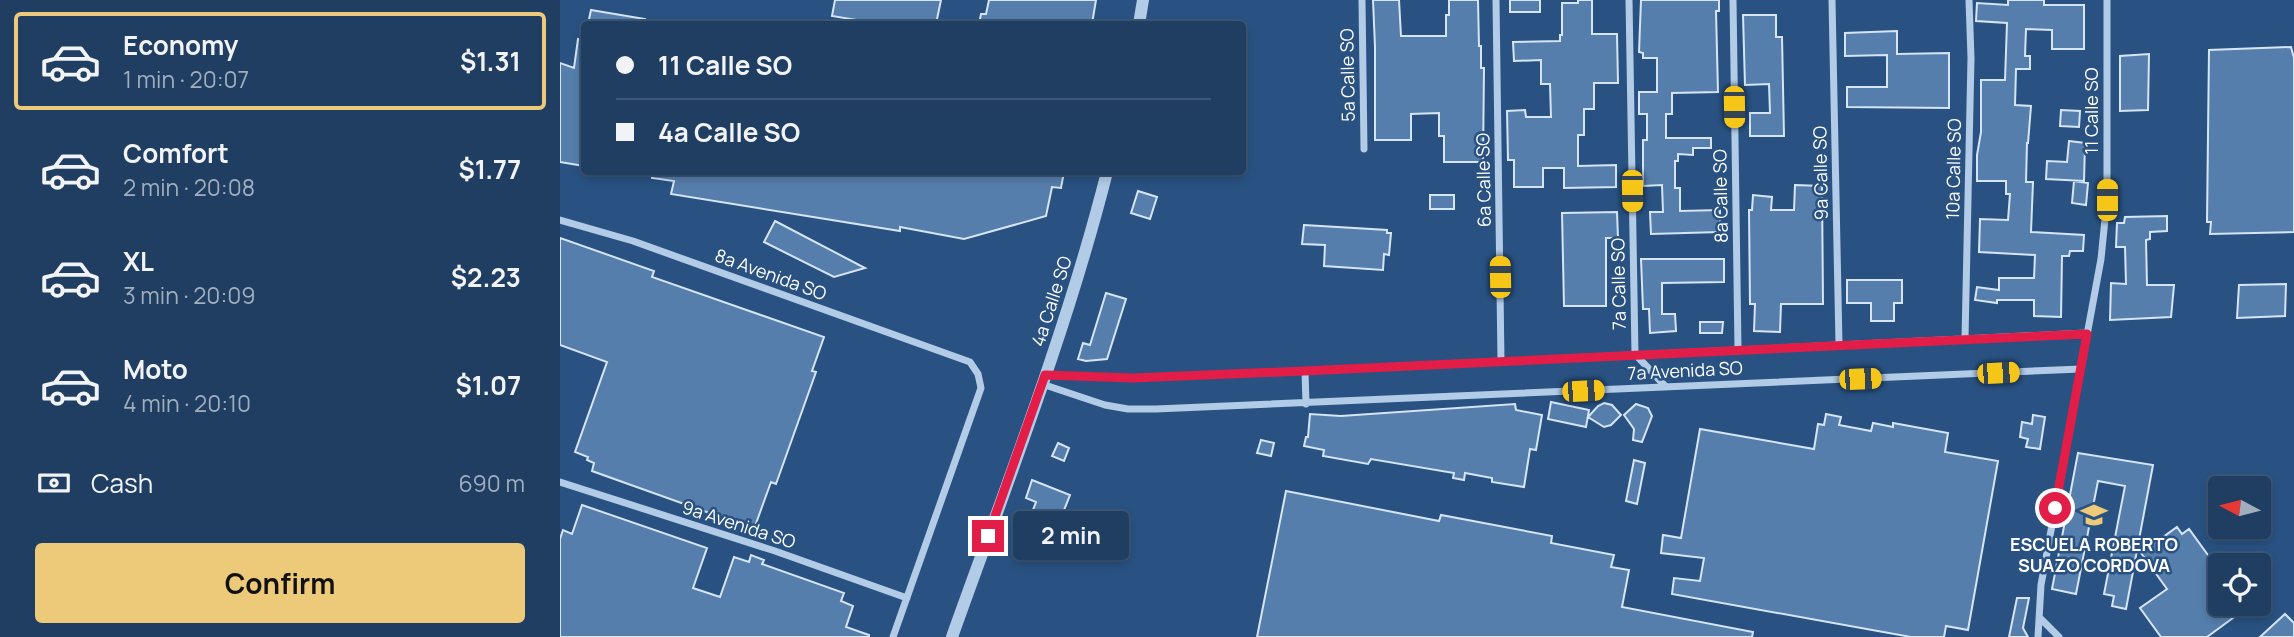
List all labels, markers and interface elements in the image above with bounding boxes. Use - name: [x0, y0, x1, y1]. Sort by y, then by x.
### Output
- text: Economy: [123, 27, 238, 63]
- street label: 5a Calle SO: [1334, 28, 1360, 122]
- icon: car: [39, 30, 102, 93]
- text: $1.31: [460, 43, 521, 79]
- text: 11 Calle SO: [658, 47, 792, 83]
- text: 1 min · 20:07: [123, 63, 249, 95]
- street label: 11 Calle SO: [2079, 67, 2103, 155]
- car: [1724, 86, 1745, 128]
- text: 4a Calle SO: [658, 114, 800, 150]
- street label: 10a Calle SO: [1940, 118, 1966, 220]
- street label: 9a Calle SO: [1807, 126, 1833, 220]
- street label: 6a Calle SO: [1470, 133, 1496, 227]
- text: Comfort: [123, 135, 229, 171]
- icon: car: [39, 138, 102, 201]
- street label: 8a Calle SO: [1707, 149, 1733, 243]
- text: $1.77: [459, 151, 521, 187]
- car: [1622, 170, 1643, 212]
- text: 2 min · 20:08: [123, 171, 255, 203]
- car: [2097, 179, 2118, 221]
- street label: 7a Calle SO: [1605, 238, 1631, 330]
- text: XL: [123, 243, 154, 279]
- street label: 8a Avenida SO: [712, 243, 830, 305]
- icon: car: [39, 246, 102, 309]
- street label: 4a Calle SO: [1025, 253, 1077, 349]
- car: [1490, 256, 1511, 298]
- text: $2.23: [451, 259, 521, 295]
- text: 3 min · 20:09: [123, 279, 256, 311]
- text: Moto: [123, 351, 188, 387]
- icon: car: [39, 354, 102, 417]
- street label: 7a Avenida SO: [1627, 355, 1743, 385]
- car: [1977, 361, 2020, 385]
- text: $1.07: [455, 367, 521, 403]
- car: [1839, 368, 1882, 390]
- car: [1562, 379, 1605, 403]
- text: 4 min · 20:10: [123, 387, 251, 419]
- icon: cash: [35, 464, 73, 502]
- text: Cash: [91, 465, 153, 501]
- text: 690 m: [459, 467, 525, 499]
- north arrow: [2208, 476, 2272, 539]
- map controls: [2208, 476, 2271, 616]
- route start: [2039, 492, 2071, 524]
- street label: 9a Avenida SO: [679, 494, 799, 554]
- school or university icon: ESCUELA ROBERTO SUAZO CORDOVA: [2079, 500, 2109, 530]
- callout: 2 min: [1012, 512, 1128, 560]
- text: 2 min: [1041, 519, 1101, 551]
- route end: [972, 520, 1004, 552]
- place label: ESCUELA ROBERTO SUAZO CORDOVA: [2010, 532, 2178, 577]
- button: Confirm: [35, 543, 525, 623]
- button: locate: [2208, 553, 2271, 616]

